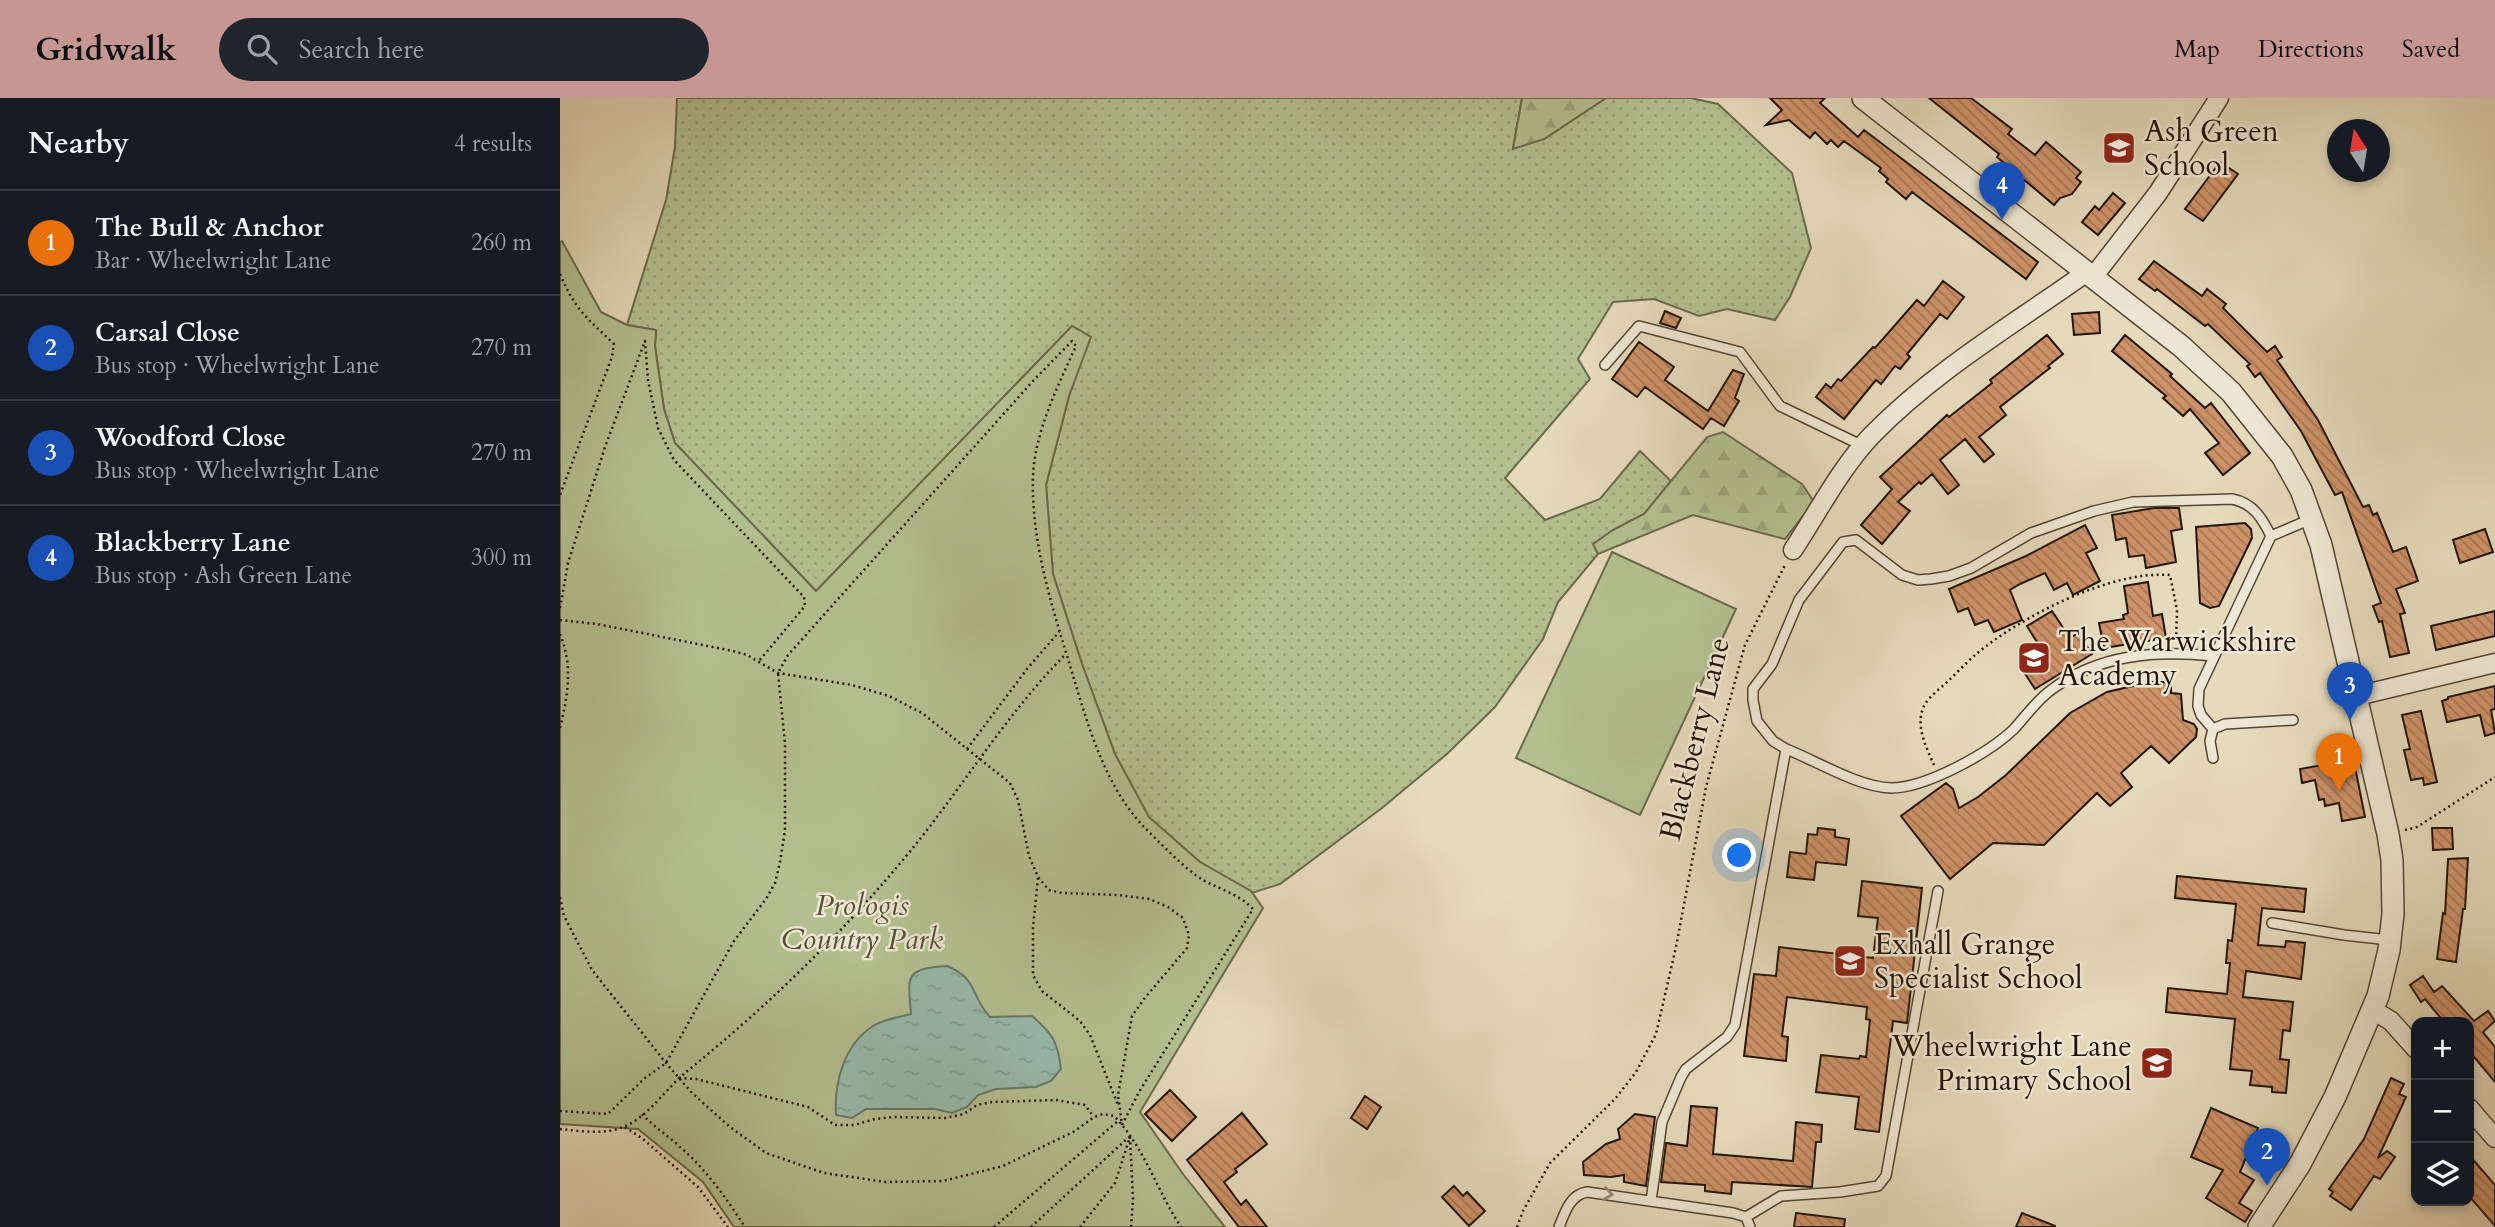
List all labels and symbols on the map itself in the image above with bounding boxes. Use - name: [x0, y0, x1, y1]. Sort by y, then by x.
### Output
- place label: Ash Green School: [2144, 111, 2279, 186]
- north arrow: [2327, 119, 2390, 182]
- school or university icon: Ash Green School: [2100, 129, 2138, 167]
- pin: 4: [1979, 162, 2025, 220]
- place label: The Warwickshire Academy: [2058, 621, 2297, 696]
- street label: Blackberry Lane: [1650, 633, 1740, 845]
- school or university icon: The Warwickshire Academy: [2015, 639, 2053, 677]
- pin: 3: [2327, 662, 2373, 720]
- pin: 1: [2316, 733, 2362, 791]
- your location: [1722, 838, 1756, 872]
- park label: Prologis Country Park: [781, 885, 943, 960]
- place label: Exhall Grange Specialist School: [1874, 924, 2083, 999]
- school or university icon: Exhall Grange Specialist School: [1831, 942, 1869, 980]
- place label: Wheelwright Lane Primary School: [1890, 1026, 2132, 1101]
- school or university icon: Wheelwright Lane Primary School: [2138, 1044, 2176, 1082]
- pin: 2: [2244, 1128, 2290, 1186]
- one-way arrow: [1602, 1186, 1614, 1201]

